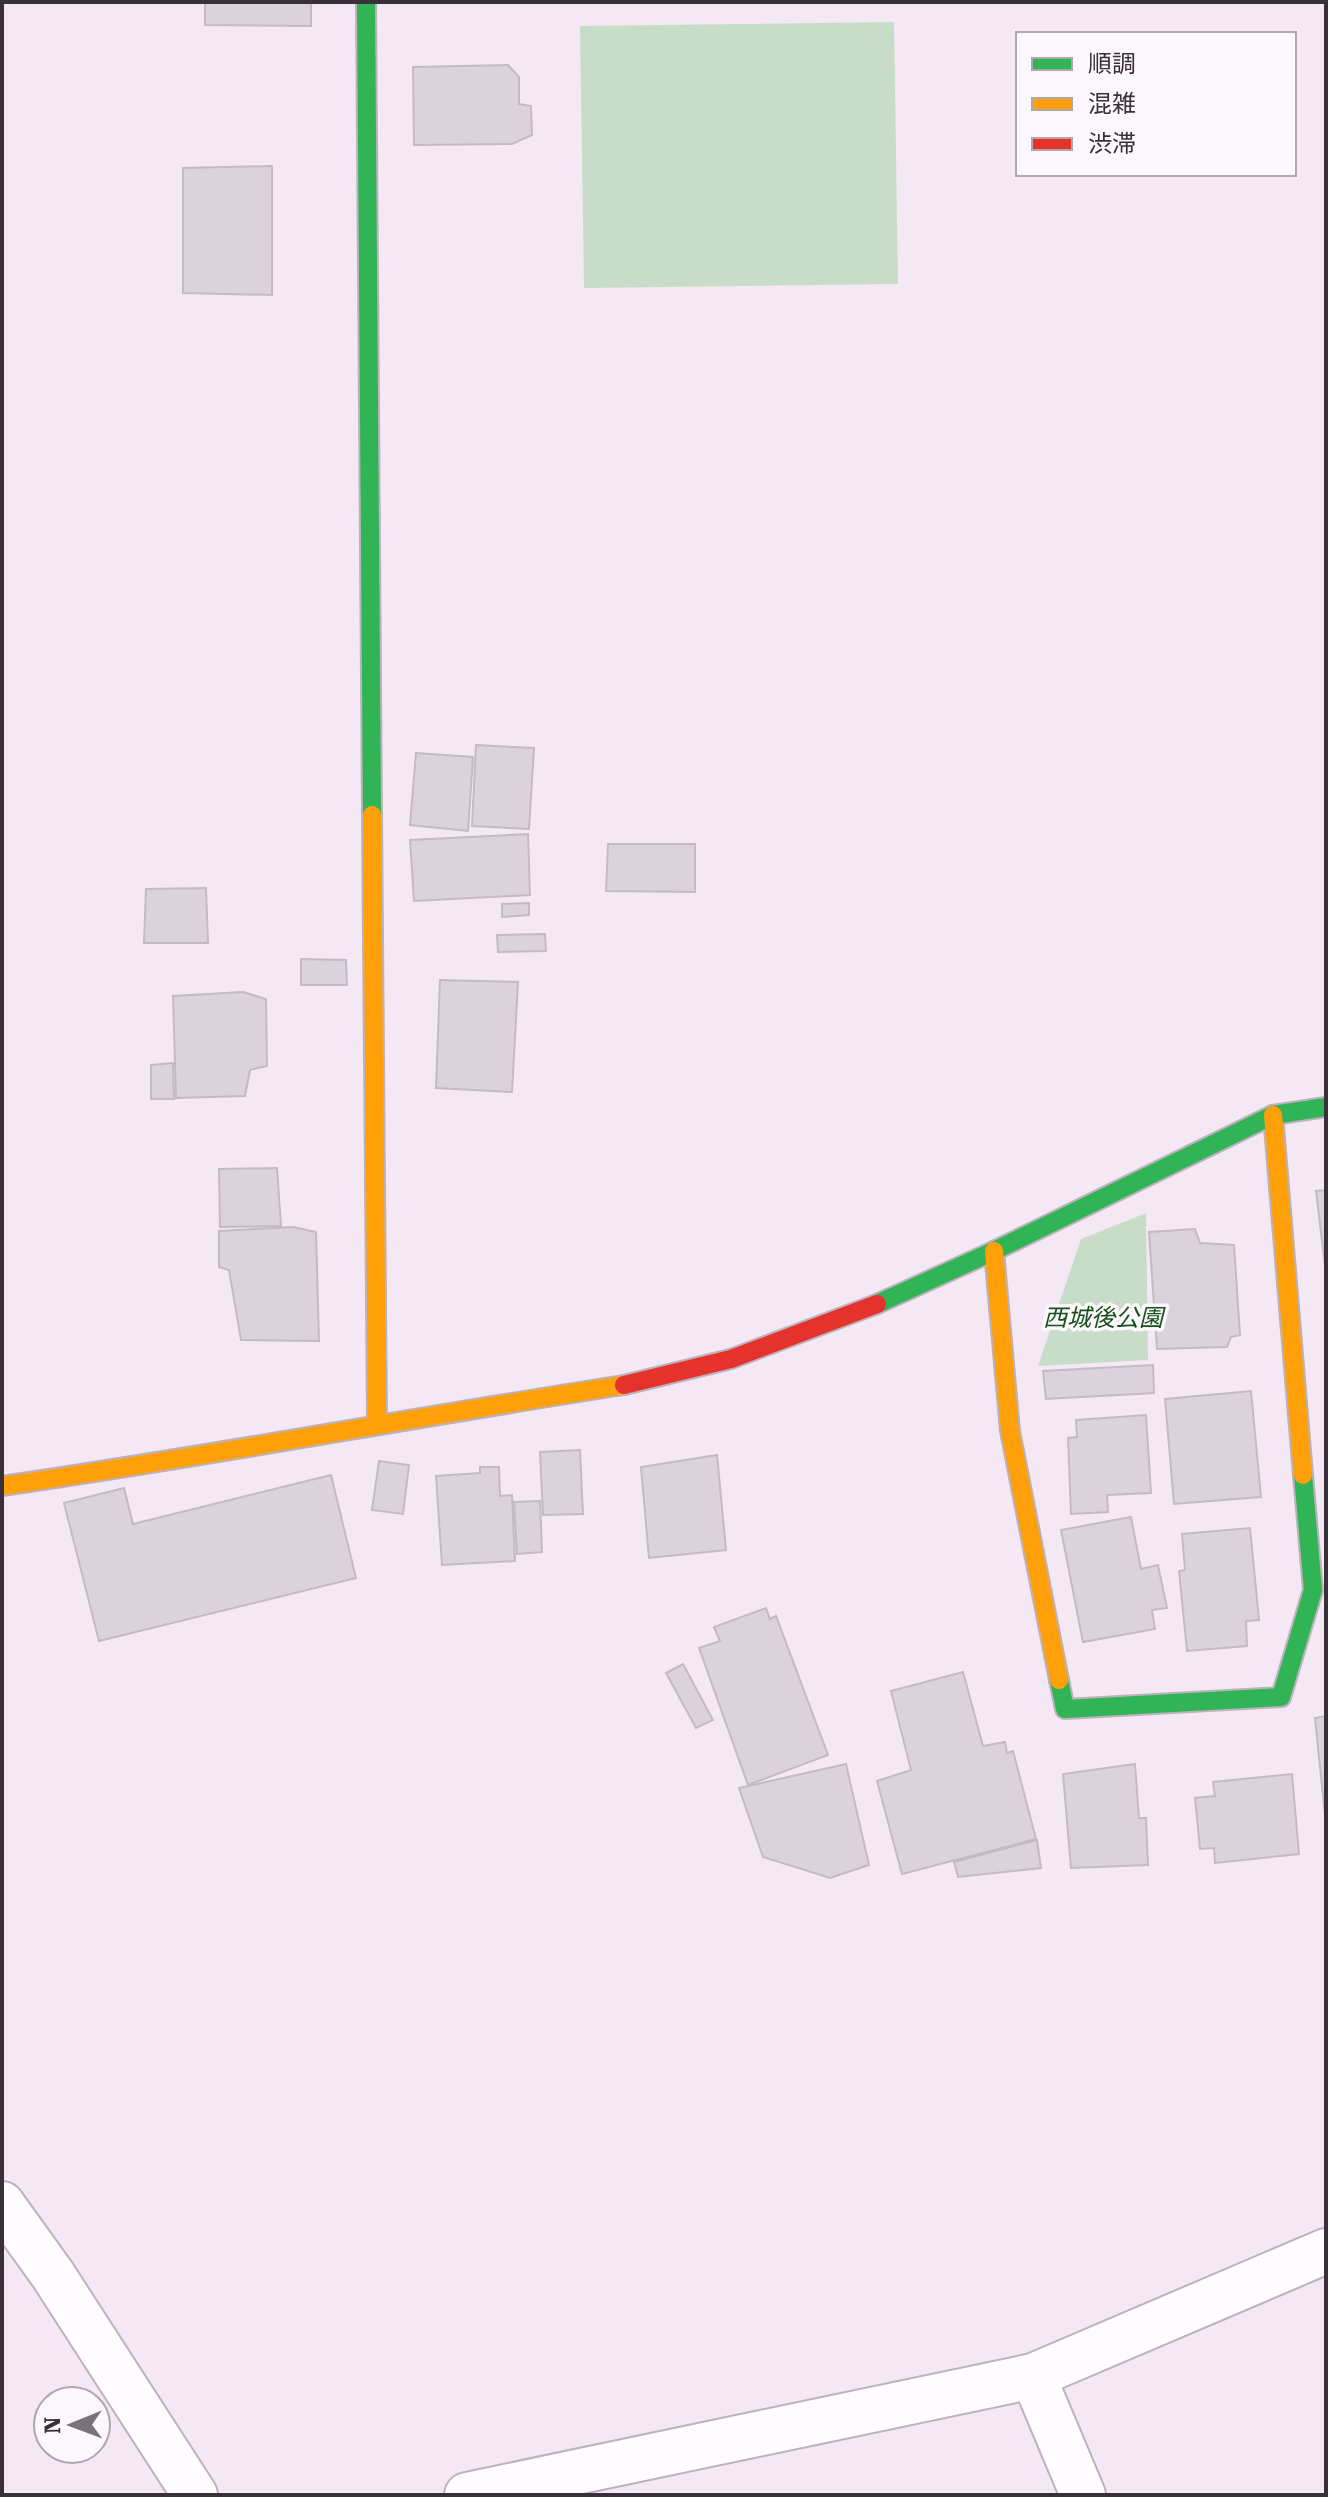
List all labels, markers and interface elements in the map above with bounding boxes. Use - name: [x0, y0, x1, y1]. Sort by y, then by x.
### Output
- legend: [1016, 32, 1296, 176]
- text: 順調: [1088, 50, 1136, 78]
- text: 混雑: [1088, 90, 1136, 118]
- text: 渋滞: [1088, 130, 1136, 158]
- park label: 西城後公園: [1043, 1304, 1166, 1332]
- north arrow: [32, 2385, 112, 2465]
- text: N: [40, 2417, 65, 2434]

